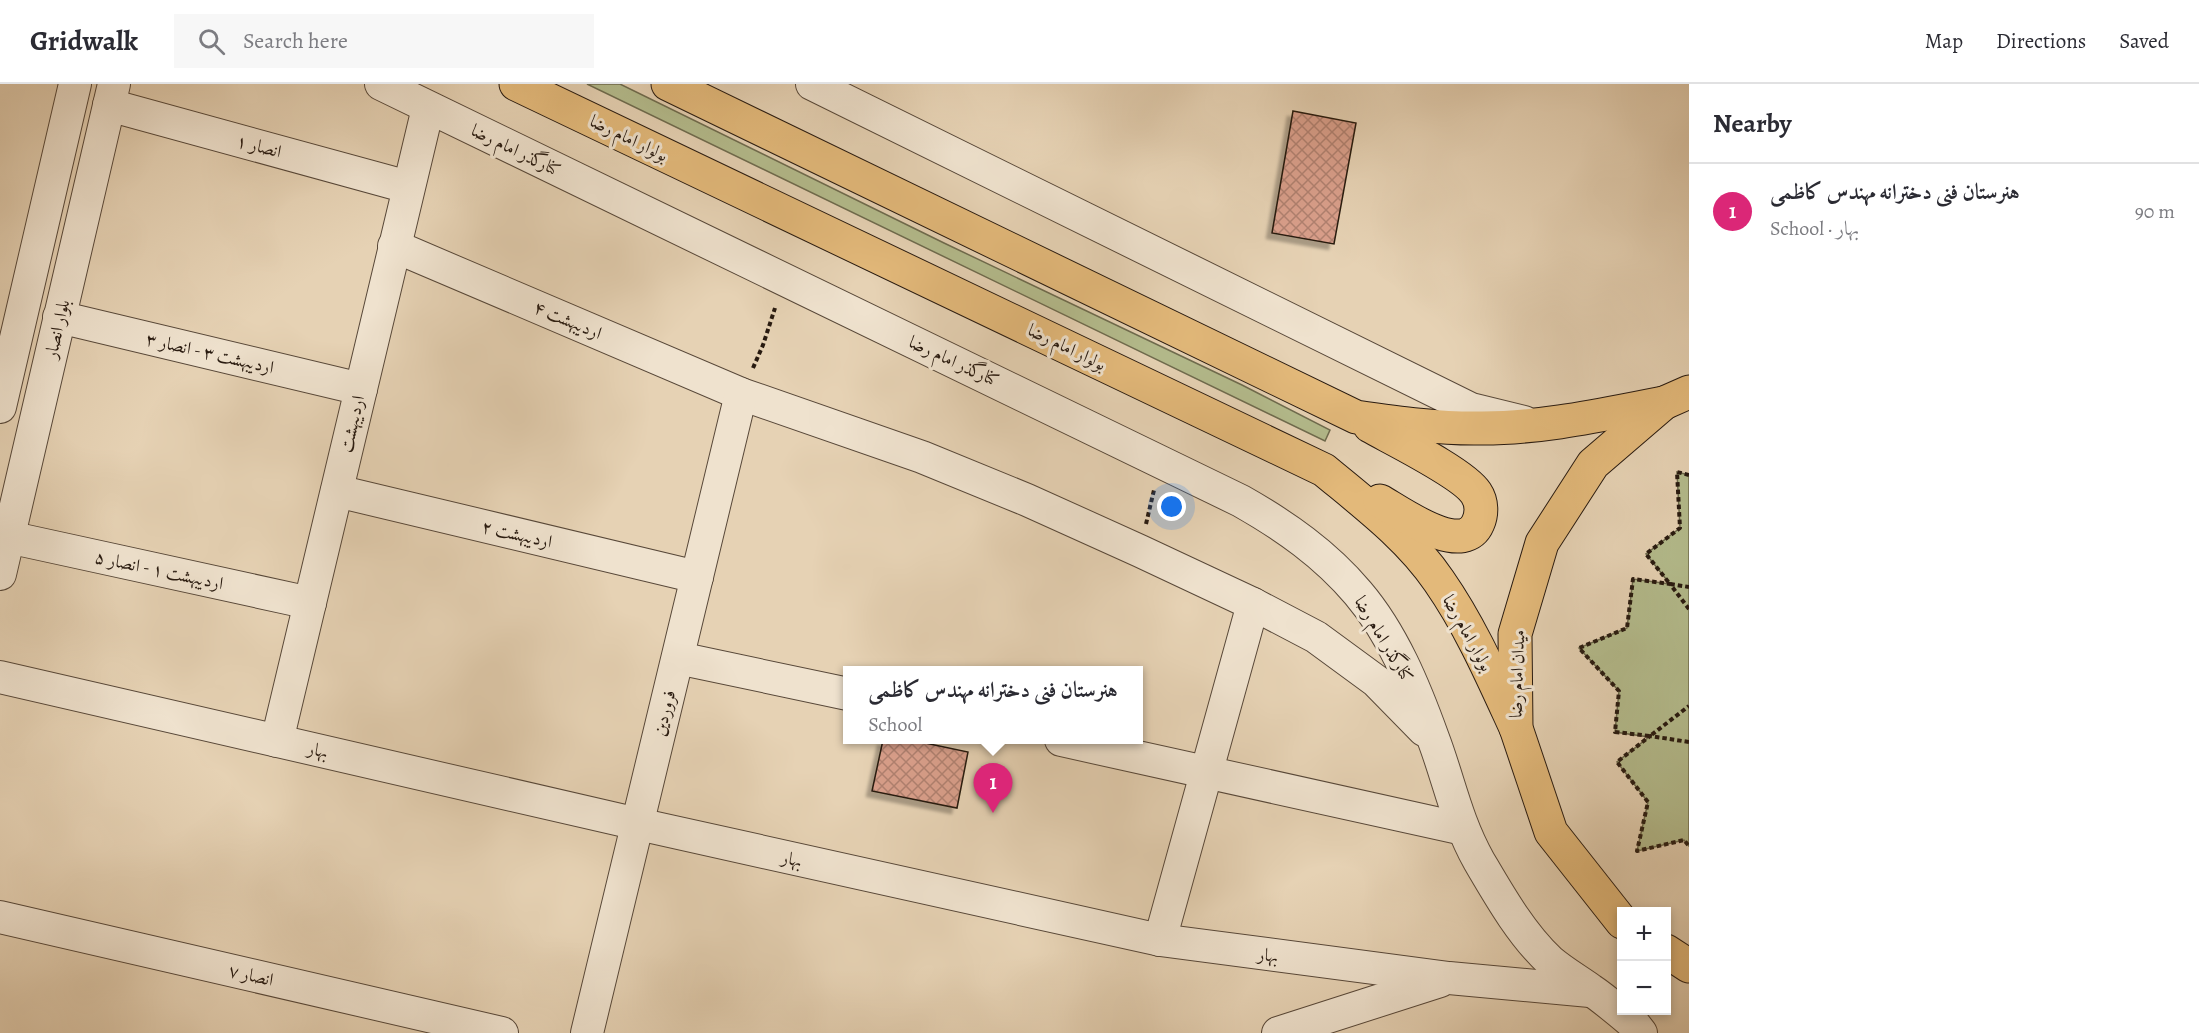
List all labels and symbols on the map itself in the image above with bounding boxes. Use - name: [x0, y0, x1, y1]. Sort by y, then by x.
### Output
- street label: بولوار امام رضا: [584, 109, 672, 171]
- street label: کنارگذر امام رضا: [465, 117, 565, 186]
- street label: انصار ۱: [234, 128, 284, 164]
- street label: اردیبهشت ۴: [530, 295, 606, 345]
- street label: بلوار انصار: [38, 297, 75, 363]
- street label: بولوار امام رضا: [1022, 318, 1110, 380]
- street label: اردیبهشت ۳ - انصار ۳: [144, 327, 277, 379]
- street label: کنارگذر امام رضا: [903, 329, 1003, 396]
- street label: اردیبهشت: [334, 393, 370, 455]
- your location: [1157, 492, 1186, 521]
- street label: اردیبهشت ۲: [479, 514, 555, 554]
- street label: اردیبهشت ۱ - انصار ۵: [93, 545, 226, 595]
- street label: بولوار امام رضا: [1434, 590, 1499, 678]
- street label: کنارگذر امام رضا: [1345, 591, 1420, 689]
- street label: میدان امام رضا: [1503, 629, 1535, 719]
- street label: فروردین: [647, 687, 681, 739]
- street label: بهار: [303, 736, 331, 764]
- pin: 1: [974, 764, 1012, 813]
- street label: بهار: [777, 845, 805, 873]
- street label: بهار: [1254, 942, 1280, 968]
- street label: انصار ۷: [226, 958, 276, 992]

